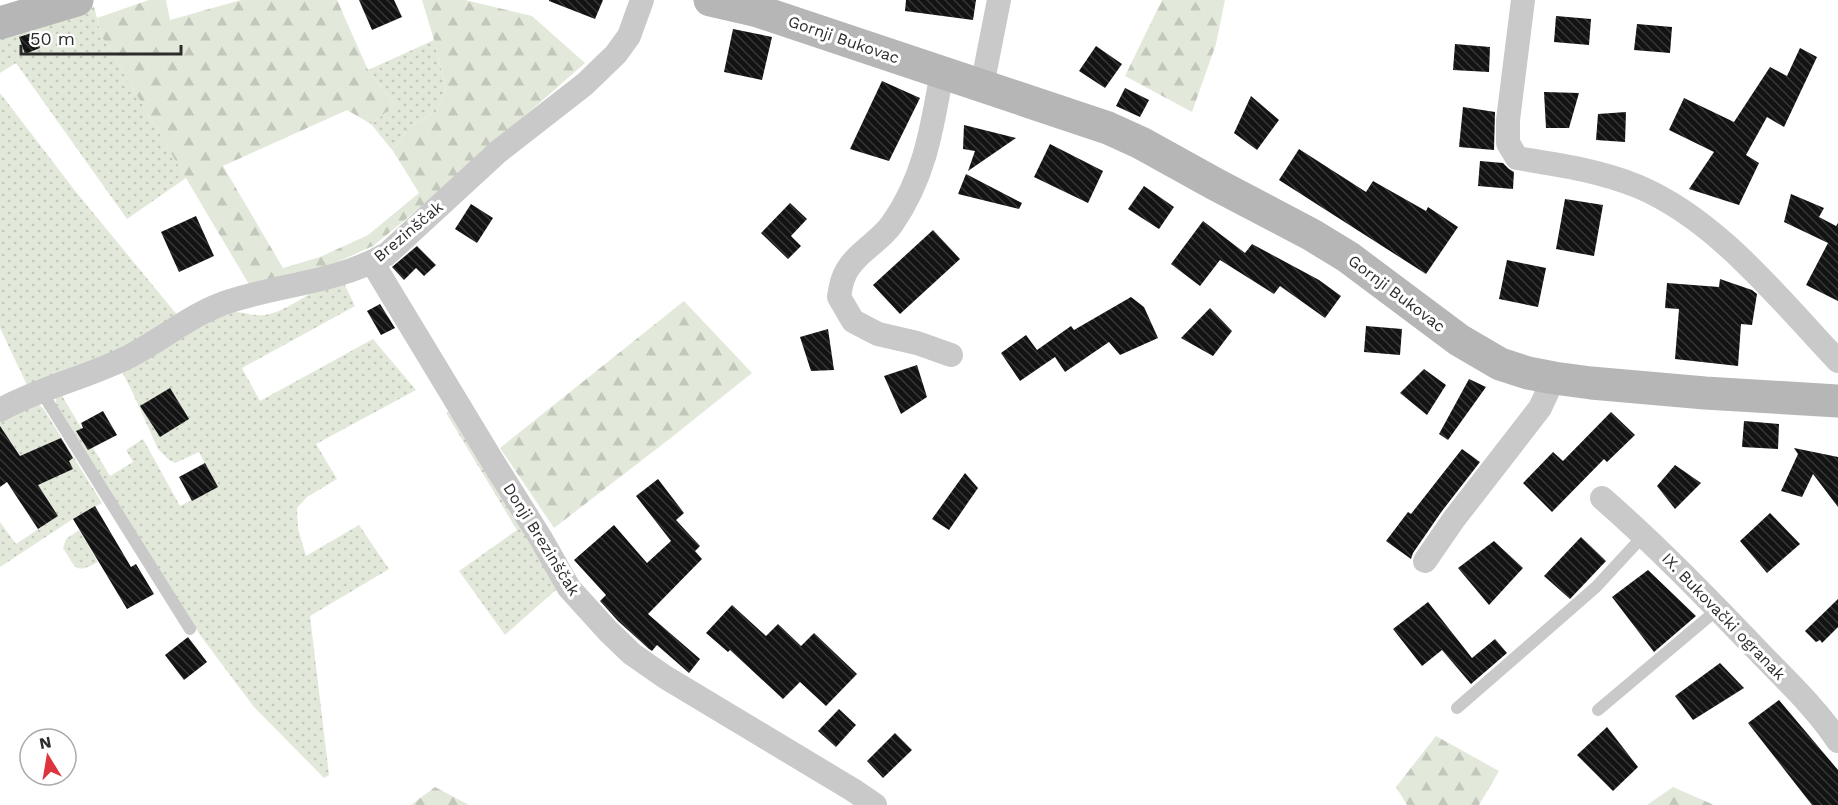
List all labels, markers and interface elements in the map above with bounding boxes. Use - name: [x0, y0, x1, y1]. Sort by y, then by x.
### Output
- street label: Gornji Bukovac: [786, 12, 902, 67]
- scale bar: [21, 18, 182, 56]
- text: 50 m: [30, 28, 75, 49]
- street label: Brezinščak: [370, 197, 447, 266]
- street label: Gornji Bukovac: [1344, 251, 1449, 336]
- street label: Donji Brezinščak: [499, 479, 584, 599]
- street label: IX. Bukovački ogranak: [1658, 549, 1789, 684]
- north arrow: [18, 727, 78, 787]
- text: N: [38, 732, 53, 753]

